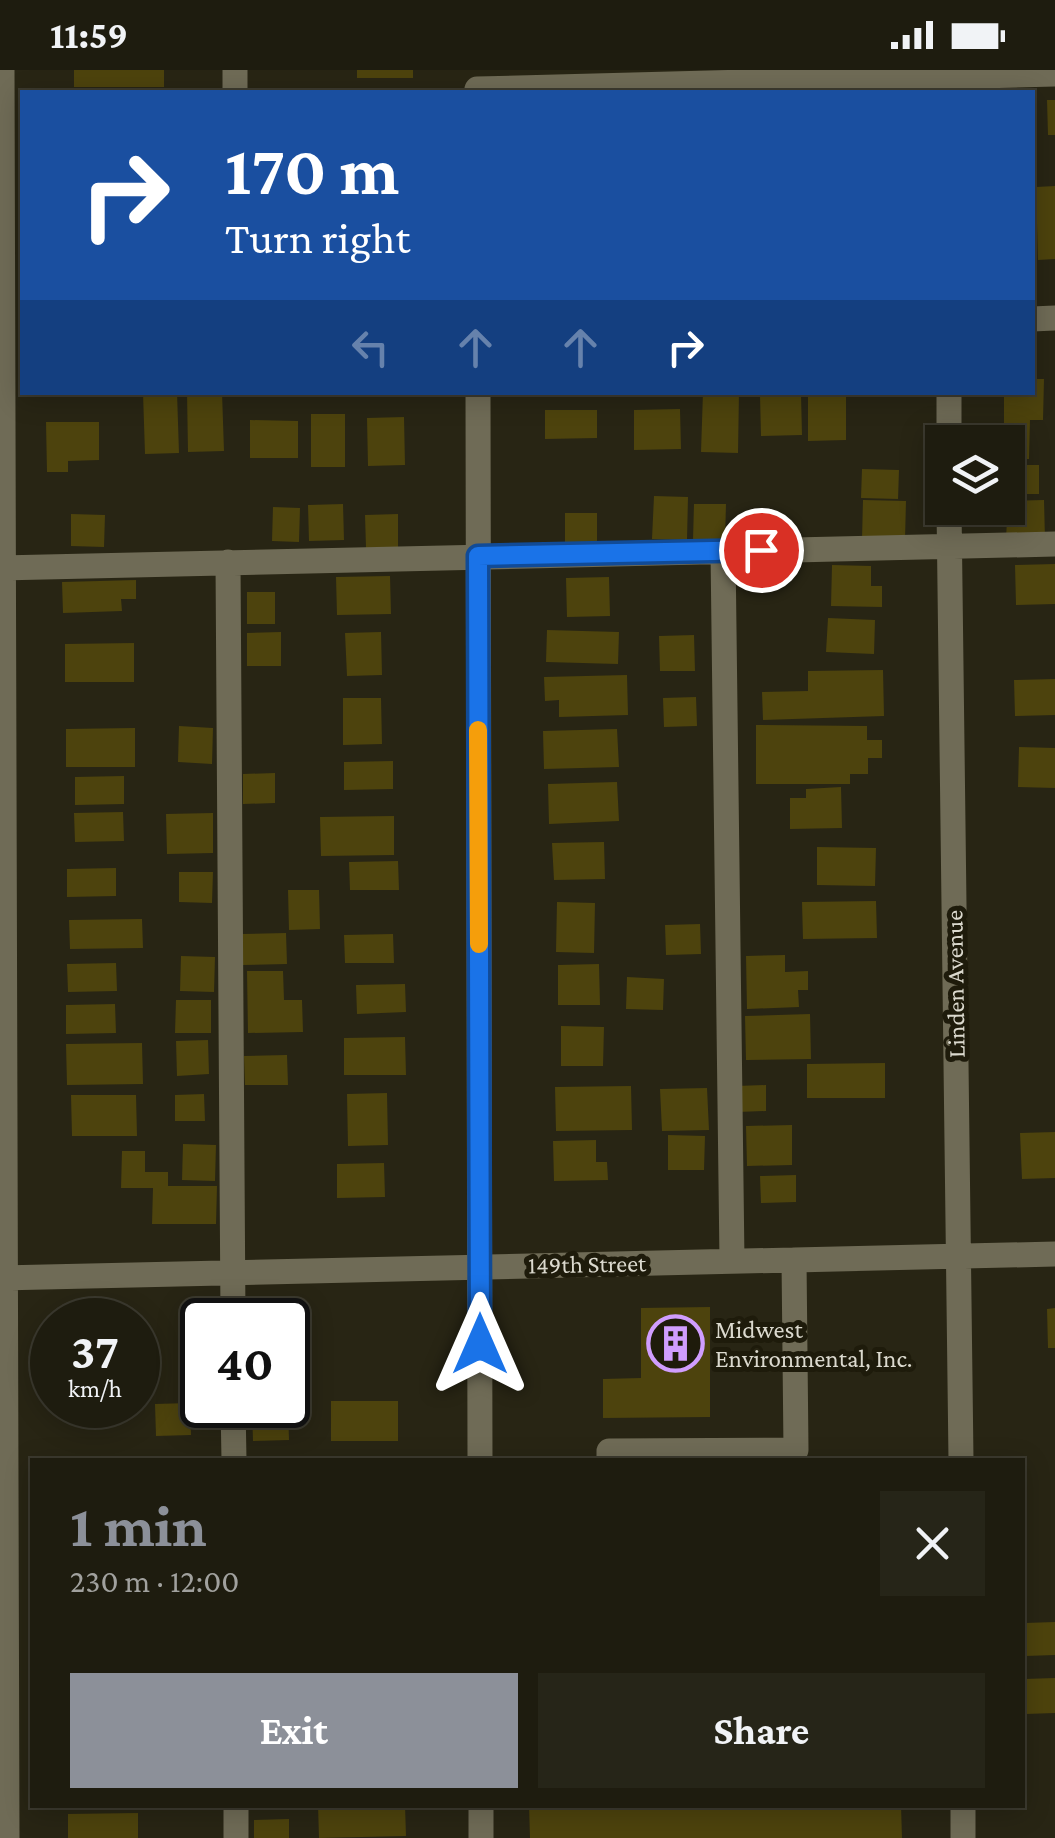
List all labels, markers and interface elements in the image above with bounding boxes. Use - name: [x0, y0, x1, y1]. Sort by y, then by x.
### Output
- text: 11:59: [50, 14, 128, 56]
- icon: right: [60, 130, 190, 260]
- text: 170 m: [225, 131, 399, 209]
- text: Turn right: [225, 213, 410, 263]
- icon: left: [343, 320, 398, 375]
- icon: ahead: [448, 320, 503, 375]
- icon: ahead: [553, 320, 608, 375]
- icon: right: [658, 320, 713, 375]
- map controls: [925, 425, 1025, 525]
- button: layers: [925, 425, 1025, 525]
- pin: [719, 508, 804, 593]
- icon: arrive: [734, 523, 789, 578]
- street label: Linden Avenue: [940, 910, 970, 1058]
- street label: 149th Street: [528, 1249, 647, 1279]
- position arrow: [428, 1292, 532, 1396]
- speed limit sign: 40: [180, 1298, 310, 1428]
- building icon: Midwest Environmental, Inc.: [646, 1313, 706, 1373]
- place label: Midwest Environmental, Inc.: [715, 1316, 913, 1372]
- text: 37: [71, 1323, 119, 1379]
- text: km/h: [68, 1375, 122, 1402]
- button: close: [880, 1491, 985, 1596]
- text: 1 min: [70, 1492, 207, 1559]
- text: 230 m · 12:00: [70, 1563, 239, 1599]
- button: Exit: [70, 1673, 518, 1788]
- button: Share: [538, 1673, 985, 1788]

